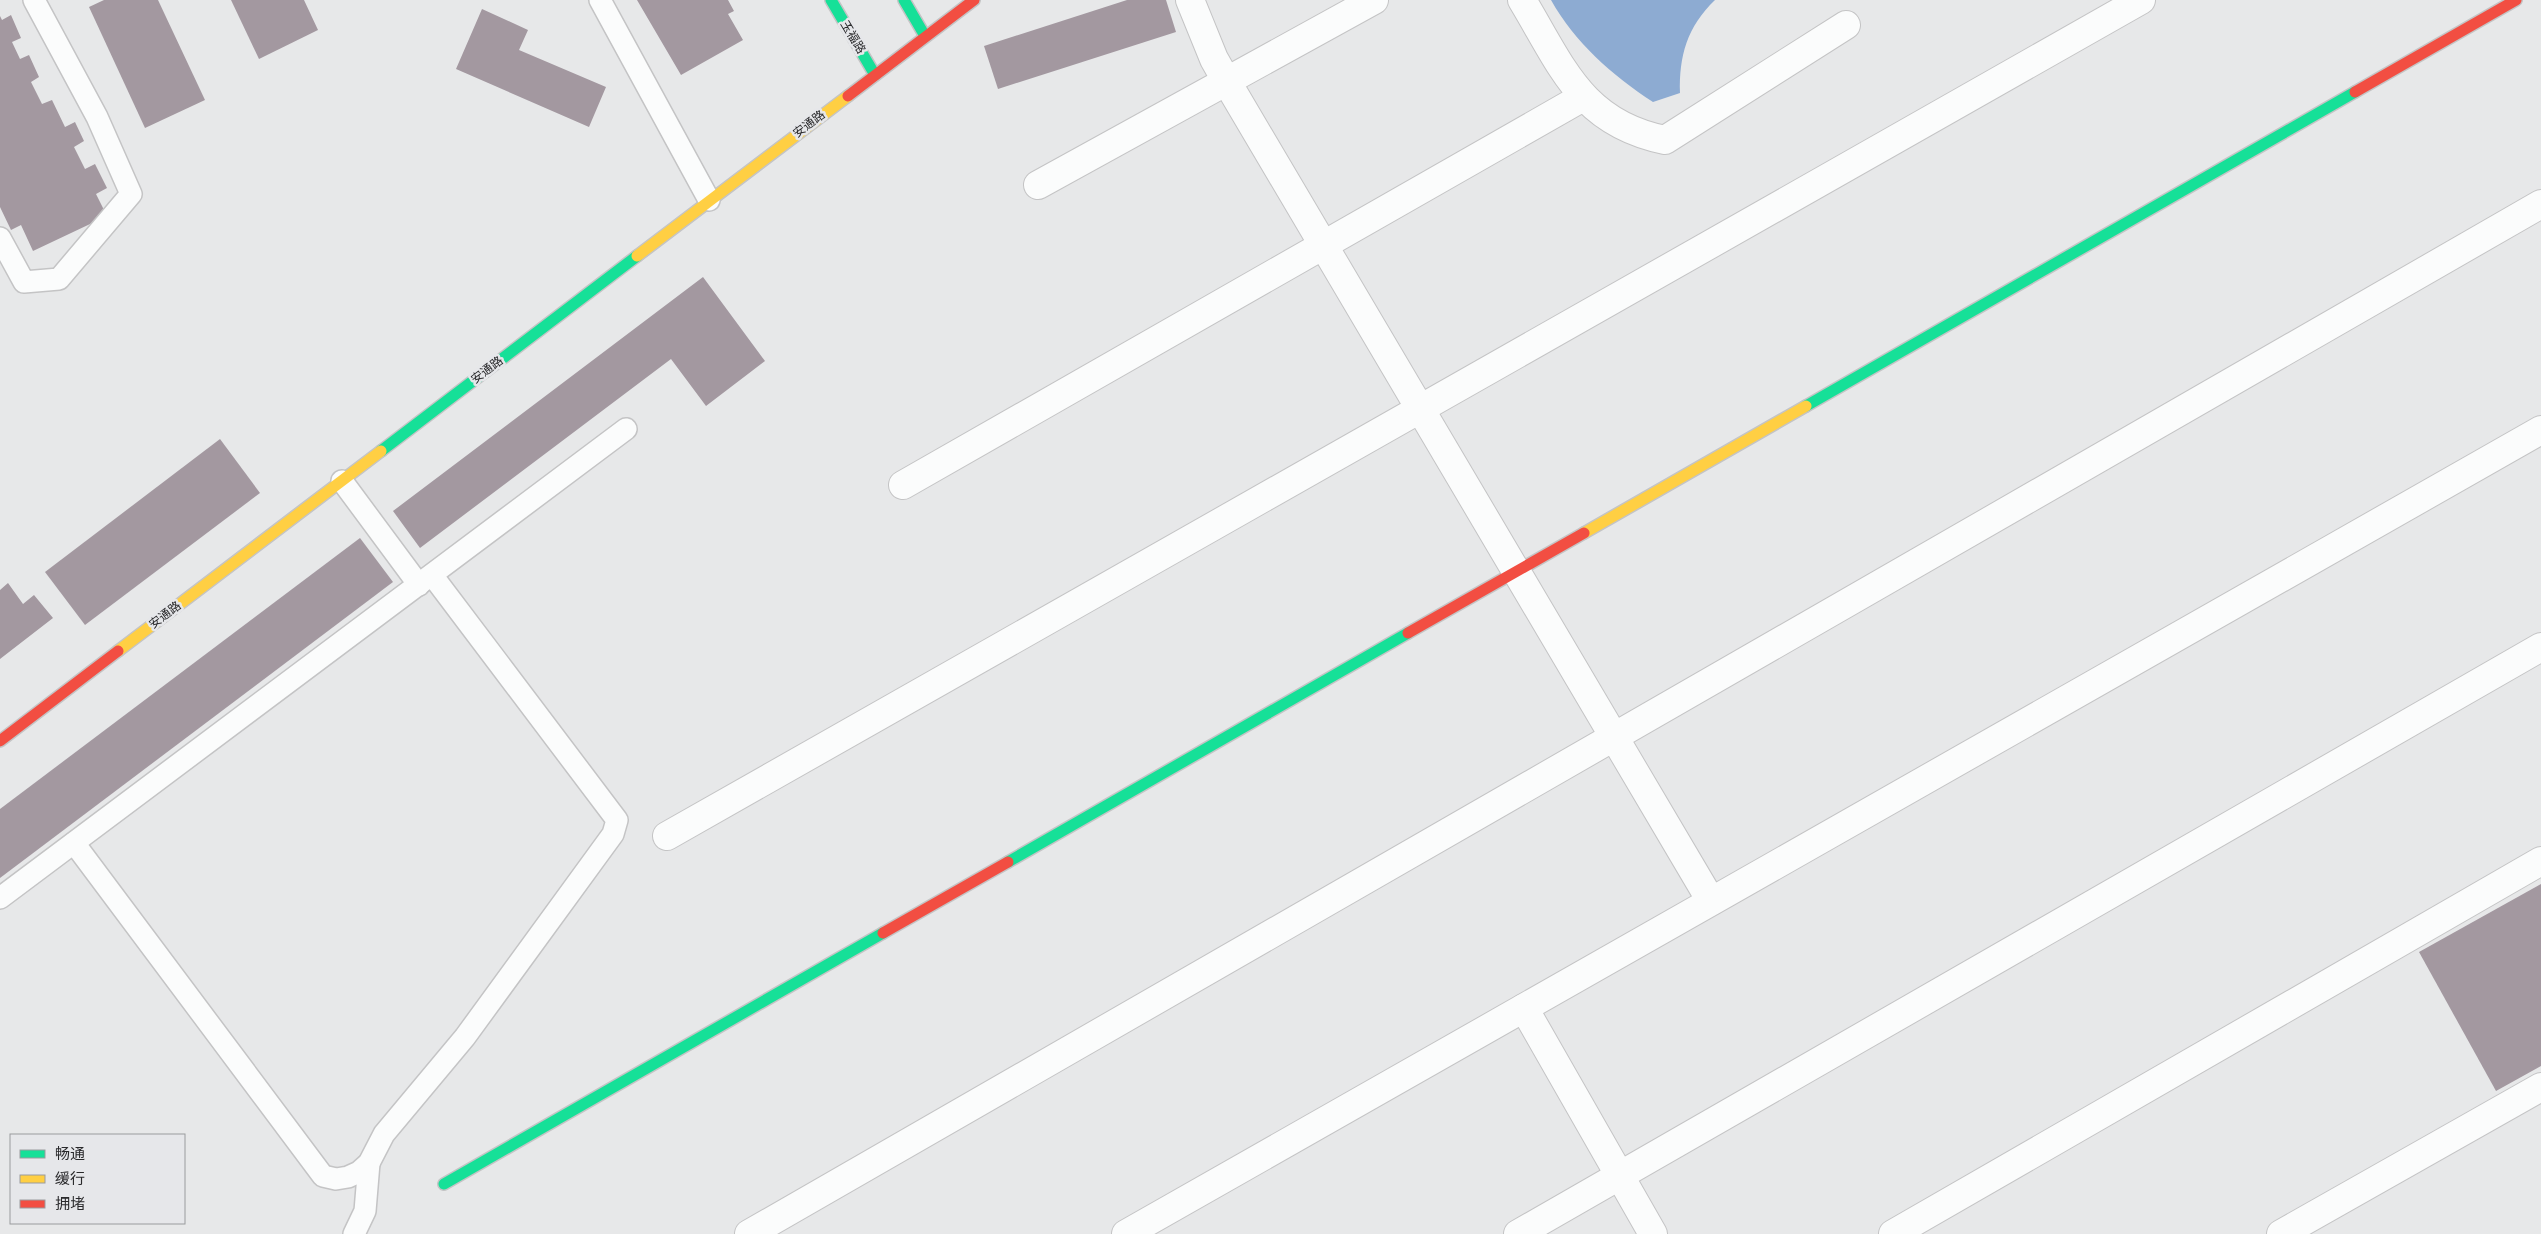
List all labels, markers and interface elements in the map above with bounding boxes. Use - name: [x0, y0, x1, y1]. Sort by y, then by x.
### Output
- street label: 玉福路: [838, 18, 868, 56]
- street label: 安通路: [790, 108, 828, 140]
- street label: 安通路: [468, 354, 506, 386]
- street label: 安通路: [146, 599, 184, 631]
- legend: [10, 1134, 185, 1224]
- text: 畅通: [55, 1145, 85, 1163]
- text: 缓行: [55, 1170, 85, 1188]
- text: 拥堵: [55, 1195, 85, 1213]

